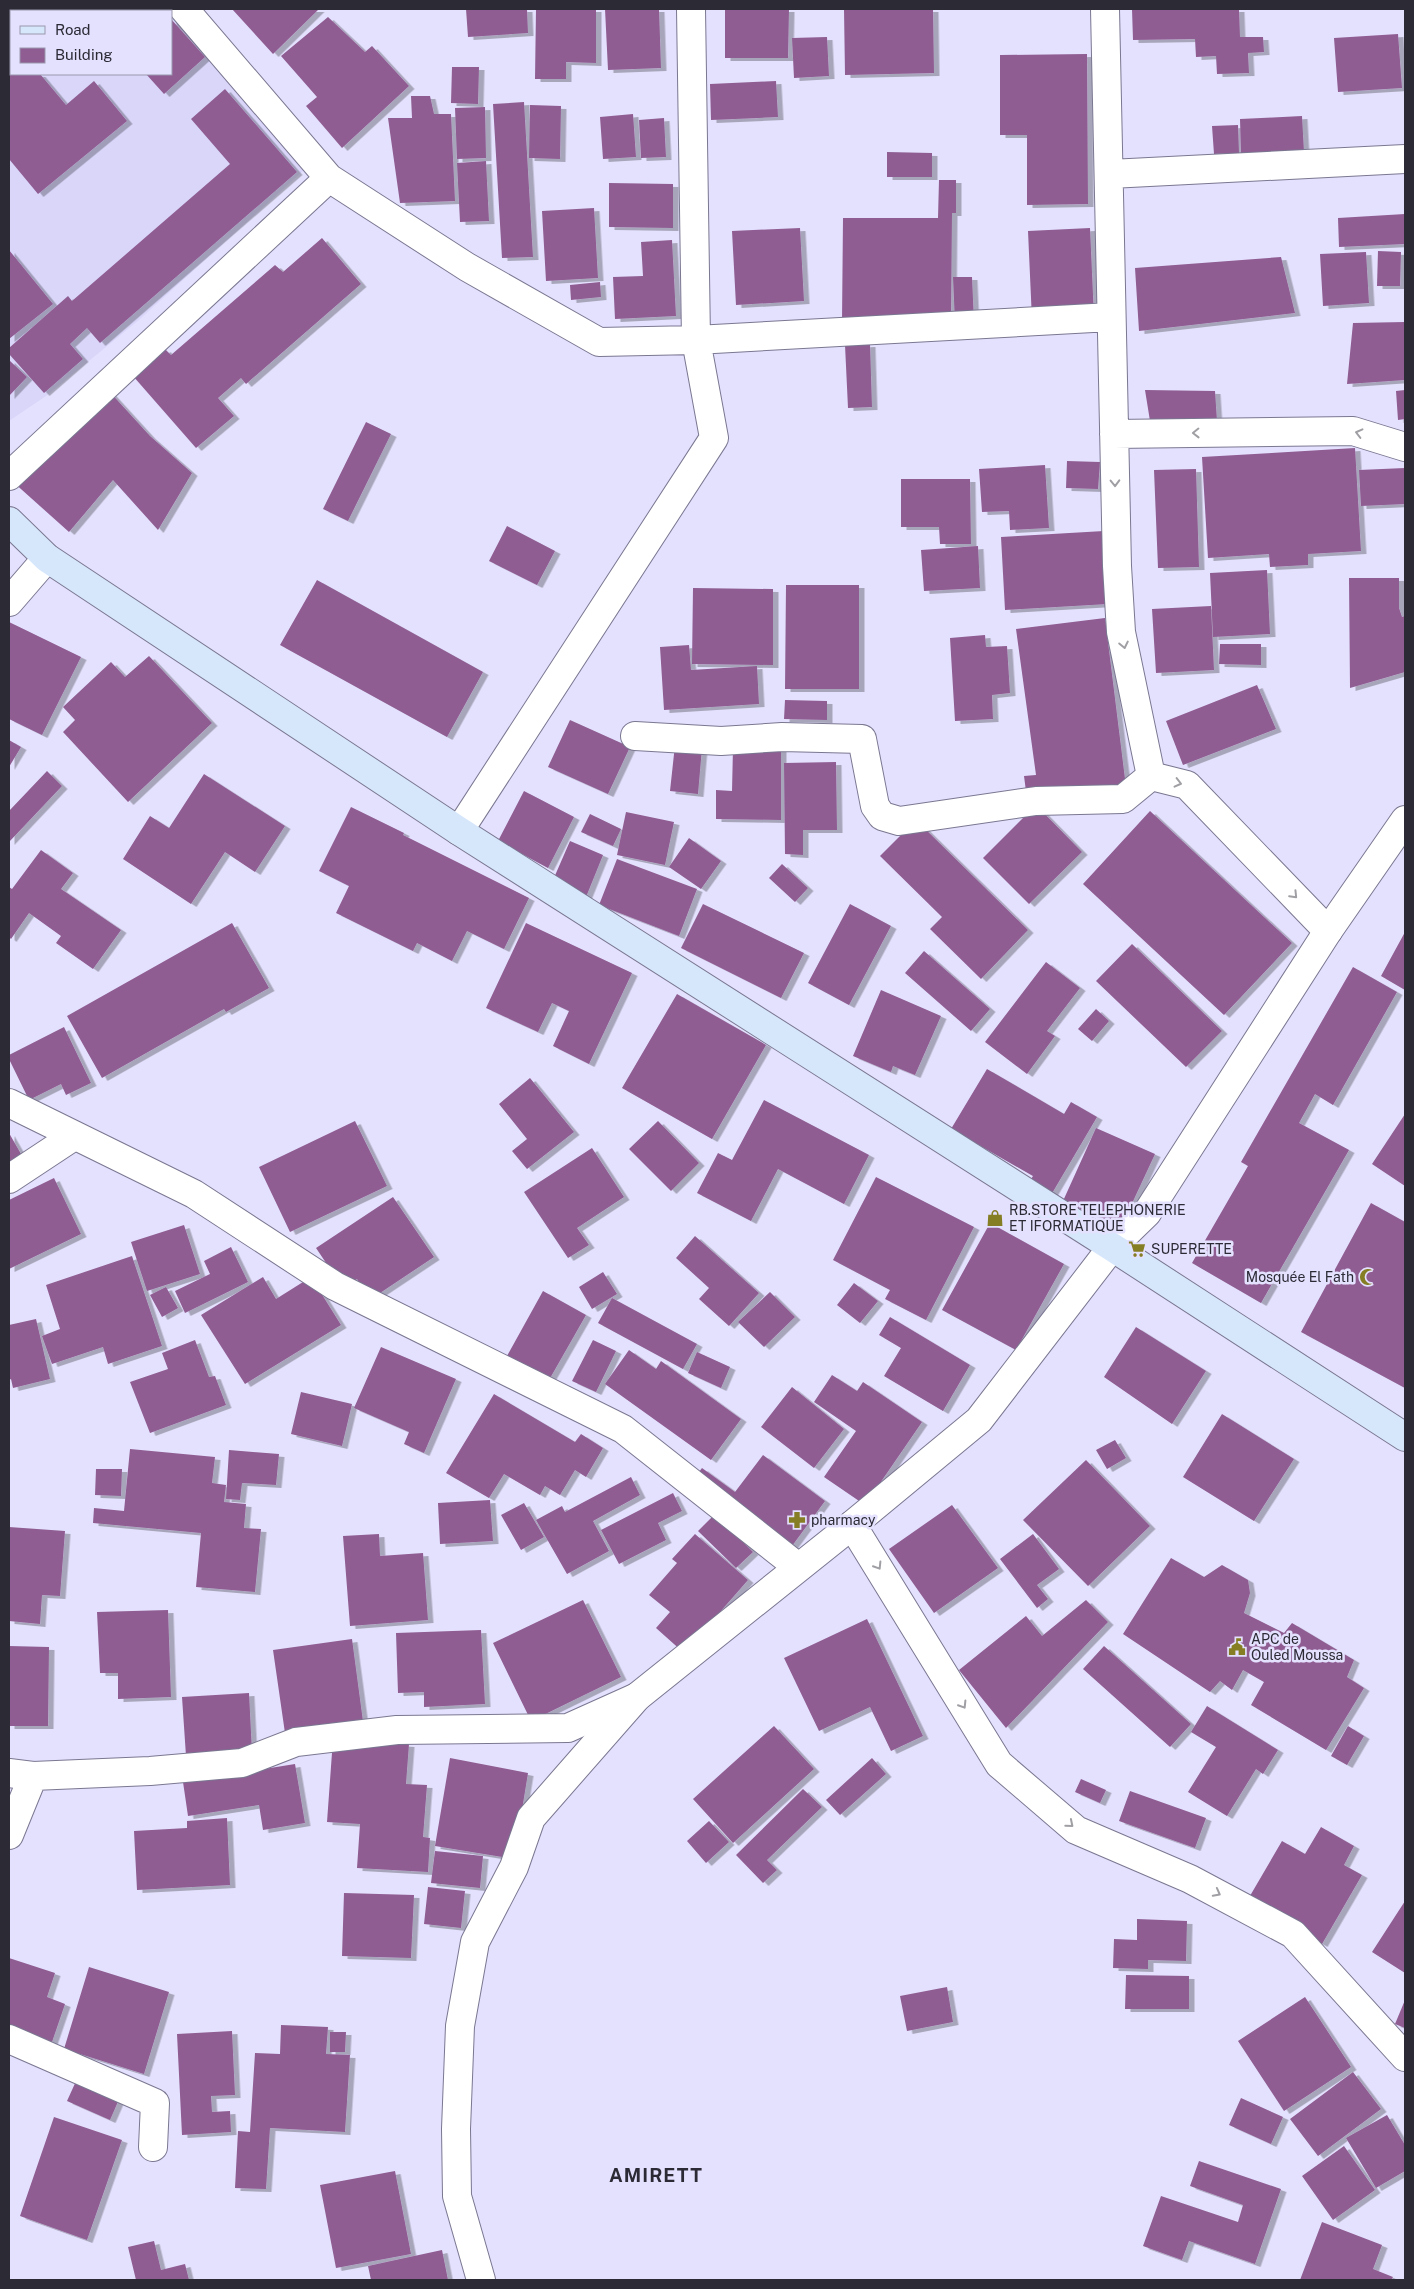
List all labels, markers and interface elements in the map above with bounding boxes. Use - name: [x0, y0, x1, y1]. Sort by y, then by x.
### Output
- legend: [10, 10, 172, 75]
- text: Road: [55, 21, 91, 38]
- text: Building: [55, 46, 113, 63]
- one-way arrow: [1192, 428, 1200, 438]
- one-way arrow: [1354, 428, 1363, 439]
- one-way arrow: [1109, 479, 1120, 487]
- one-way arrow: [1118, 640, 1128, 649]
- one-way arrow: [1173, 777, 1182, 788]
- one-way arrow: [1288, 889, 1297, 898]
- place label: RB.STORE TELEPHONERIE ET IFORMATIQUE: [1009, 1202, 1186, 1234]
- shop icon: RB.STORE TELEPHONERIE ET IFORMATIQUE: [985, 1208, 1005, 1228]
- supermarket icon: SUPERETTE: [1127, 1239, 1147, 1259]
- place label: SUPERETTE: [1151, 1241, 1232, 1257]
- mosque icon: Mosquée El Fath: [1358, 1267, 1378, 1287]
- place label: Mosquée El Fath: [1246, 1269, 1354, 1285]
- pharmacy icon: pharmacy: [787, 1510, 807, 1530]
- place label: pharmacy: [811, 1512, 876, 1528]
- one-way arrow: [871, 1561, 881, 1570]
- place label: APC de Ouled Moussa: [1251, 1631, 1343, 1663]
- public building icon: APC de Ouled Moussa: [1227, 1637, 1247, 1657]
- one-way arrow: [956, 1699, 966, 1708]
- one-way arrow: [1064, 1819, 1073, 1827]
- one-way arrow: [1211, 1887, 1220, 1897]
- district label: AMIRETT: [609, 2164, 703, 2186]

